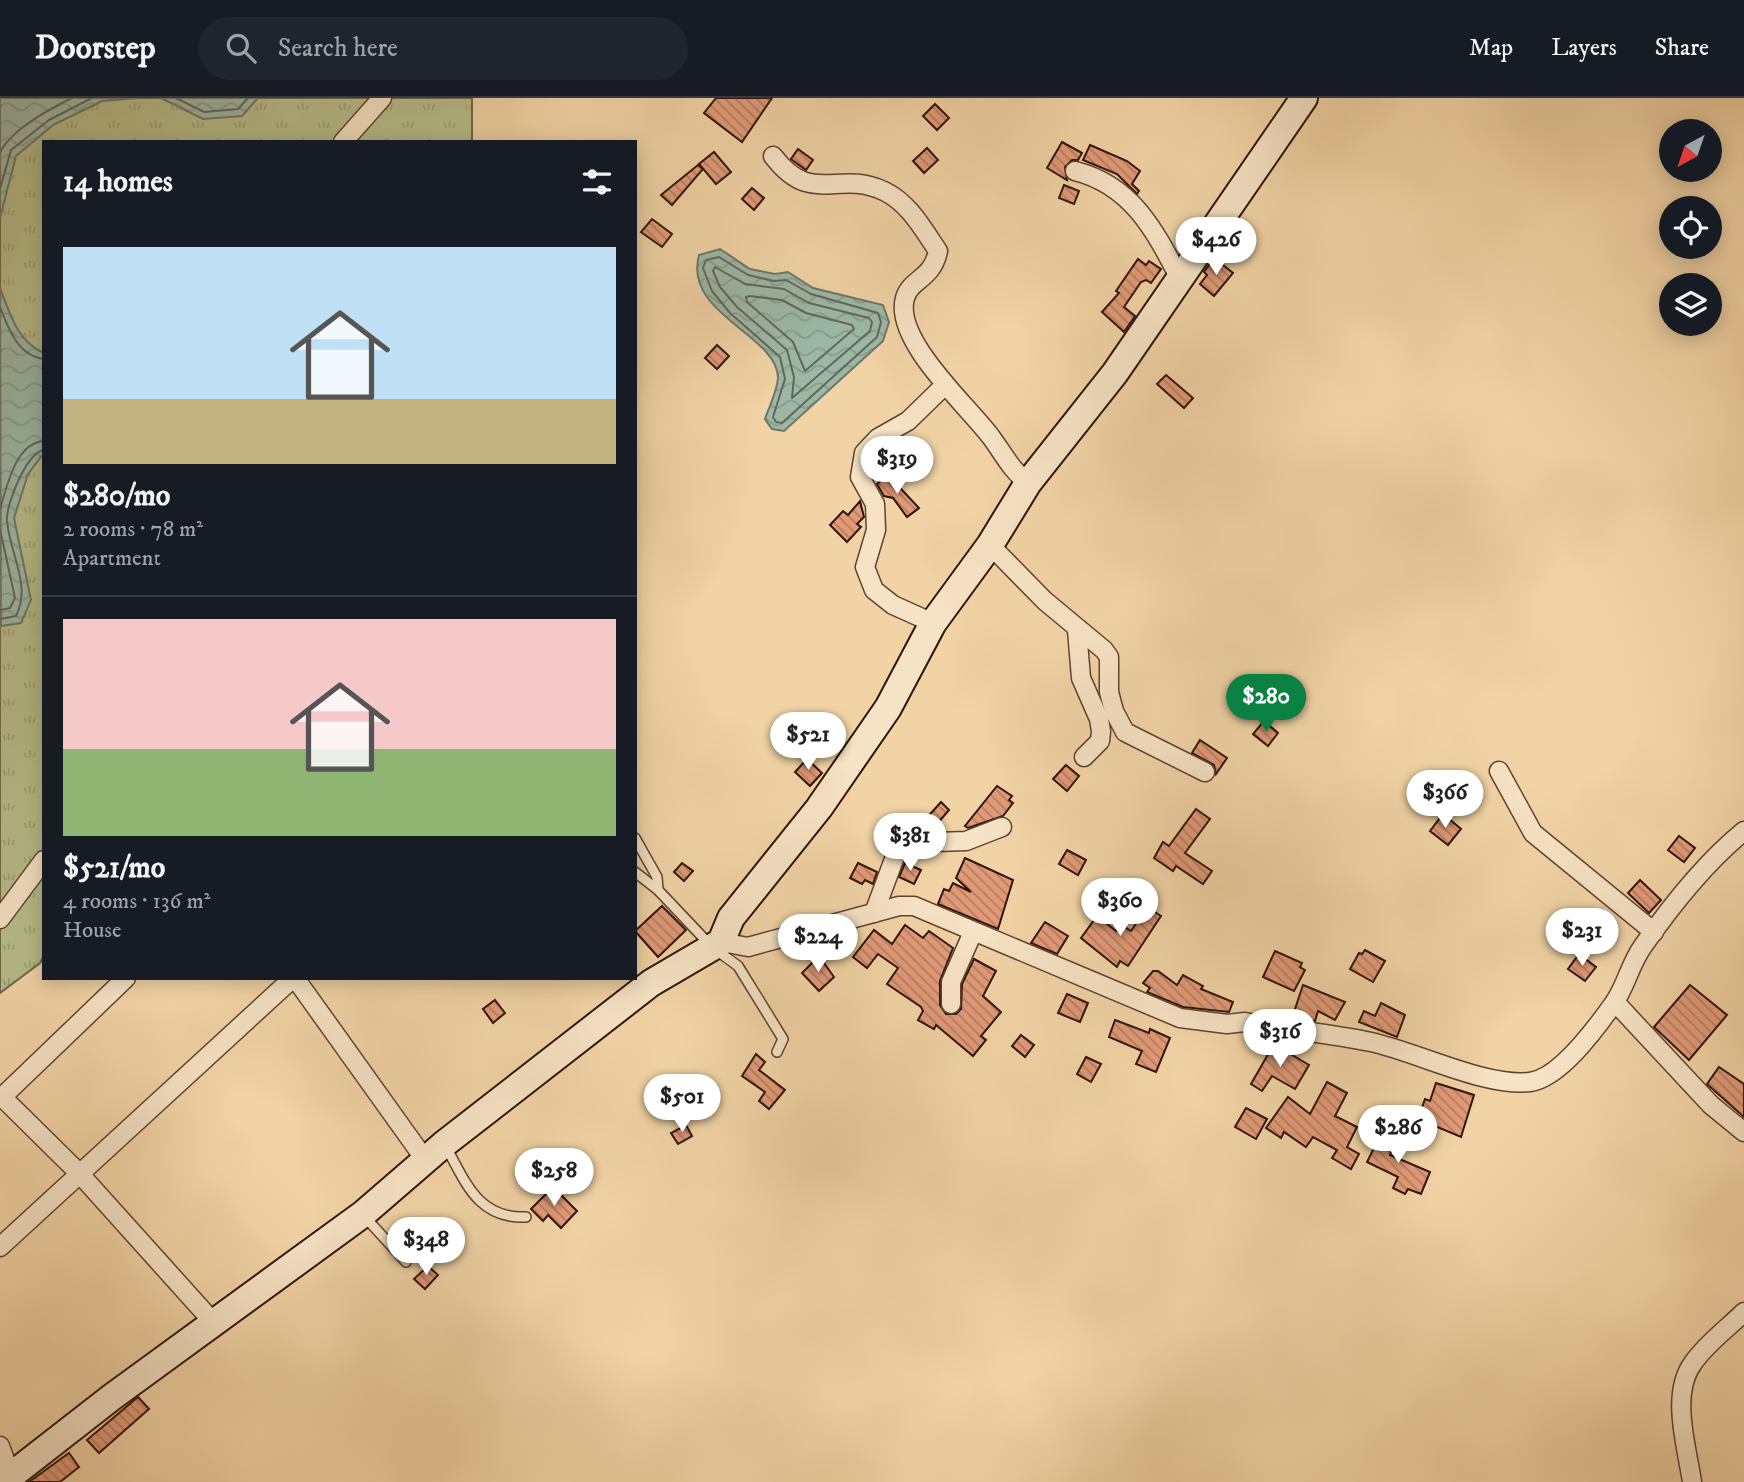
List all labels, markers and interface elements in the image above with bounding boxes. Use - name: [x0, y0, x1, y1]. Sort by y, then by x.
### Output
- search box: [198, 17, 688, 80]
- text: Doorstep: [35, 28, 156, 69]
- icon: search: [222, 29, 260, 67]
- text: Search here: [278, 32, 398, 65]
- text: Map: [1469, 33, 1513, 63]
- text: Layers: [1551, 33, 1617, 63]
- text: Share: [1655, 33, 1709, 63]
- north arrow: [1659, 119, 1722, 182]
- map controls: [1659, 119, 1722, 336]
- icon: filters: [578, 163, 616, 201]
- text: 14 homes: [63, 164, 173, 201]
- button: locate: [1659, 196, 1722, 259]
- pin: $426: [1175, 218, 1257, 277]
- text: $426: [1191, 225, 1241, 254]
- button: layers: [1659, 273, 1722, 336]
- icon: home: [277, 292, 403, 418]
- pin: $319: [856, 436, 938, 496]
- text: $319: [877, 444, 917, 473]
- text: $280/mo: [63, 478, 170, 515]
- text: 2 rooms · 78 m²: [63, 515, 203, 544]
- text: Apartment: [63, 544, 161, 573]
- icon: home: [277, 664, 403, 790]
- pin: $280: [1225, 674, 1307, 734]
- text: $280: [1242, 682, 1290, 711]
- pin: $521: [767, 712, 849, 772]
- text: $521: [786, 720, 830, 749]
- pin: $366: [1404, 770, 1486, 830]
- text: $366: [1422, 778, 1468, 807]
- pin: $381: [869, 814, 951, 873]
- text: $381: [889, 821, 931, 850]
- text: $521/mo: [63, 850, 165, 887]
- pin: $360: [1079, 878, 1161, 938]
- text: $360: [1097, 886, 1143, 915]
- text: 4 rooms · 136 m²: [63, 887, 210, 916]
- pin: $231: [1541, 908, 1623, 968]
- pin: $224: [777, 914, 859, 974]
- text: House: [63, 916, 121, 945]
- text: $231: [1562, 916, 1602, 945]
- text: $224: [794, 922, 842, 951]
- pin: $316: [1239, 1010, 1321, 1069]
- text: $316: [1259, 1017, 1301, 1046]
- pin: $501: [641, 1074, 723, 1134]
- text: $501: [660, 1082, 704, 1111]
- pin: $286: [1357, 1105, 1439, 1165]
- text: $286: [1374, 1113, 1422, 1142]
- pin: $258: [513, 1148, 595, 1208]
- text: $258: [531, 1156, 577, 1185]
- pin: $348: [385, 1218, 467, 1277]
- text: $348: [403, 1225, 449, 1254]

